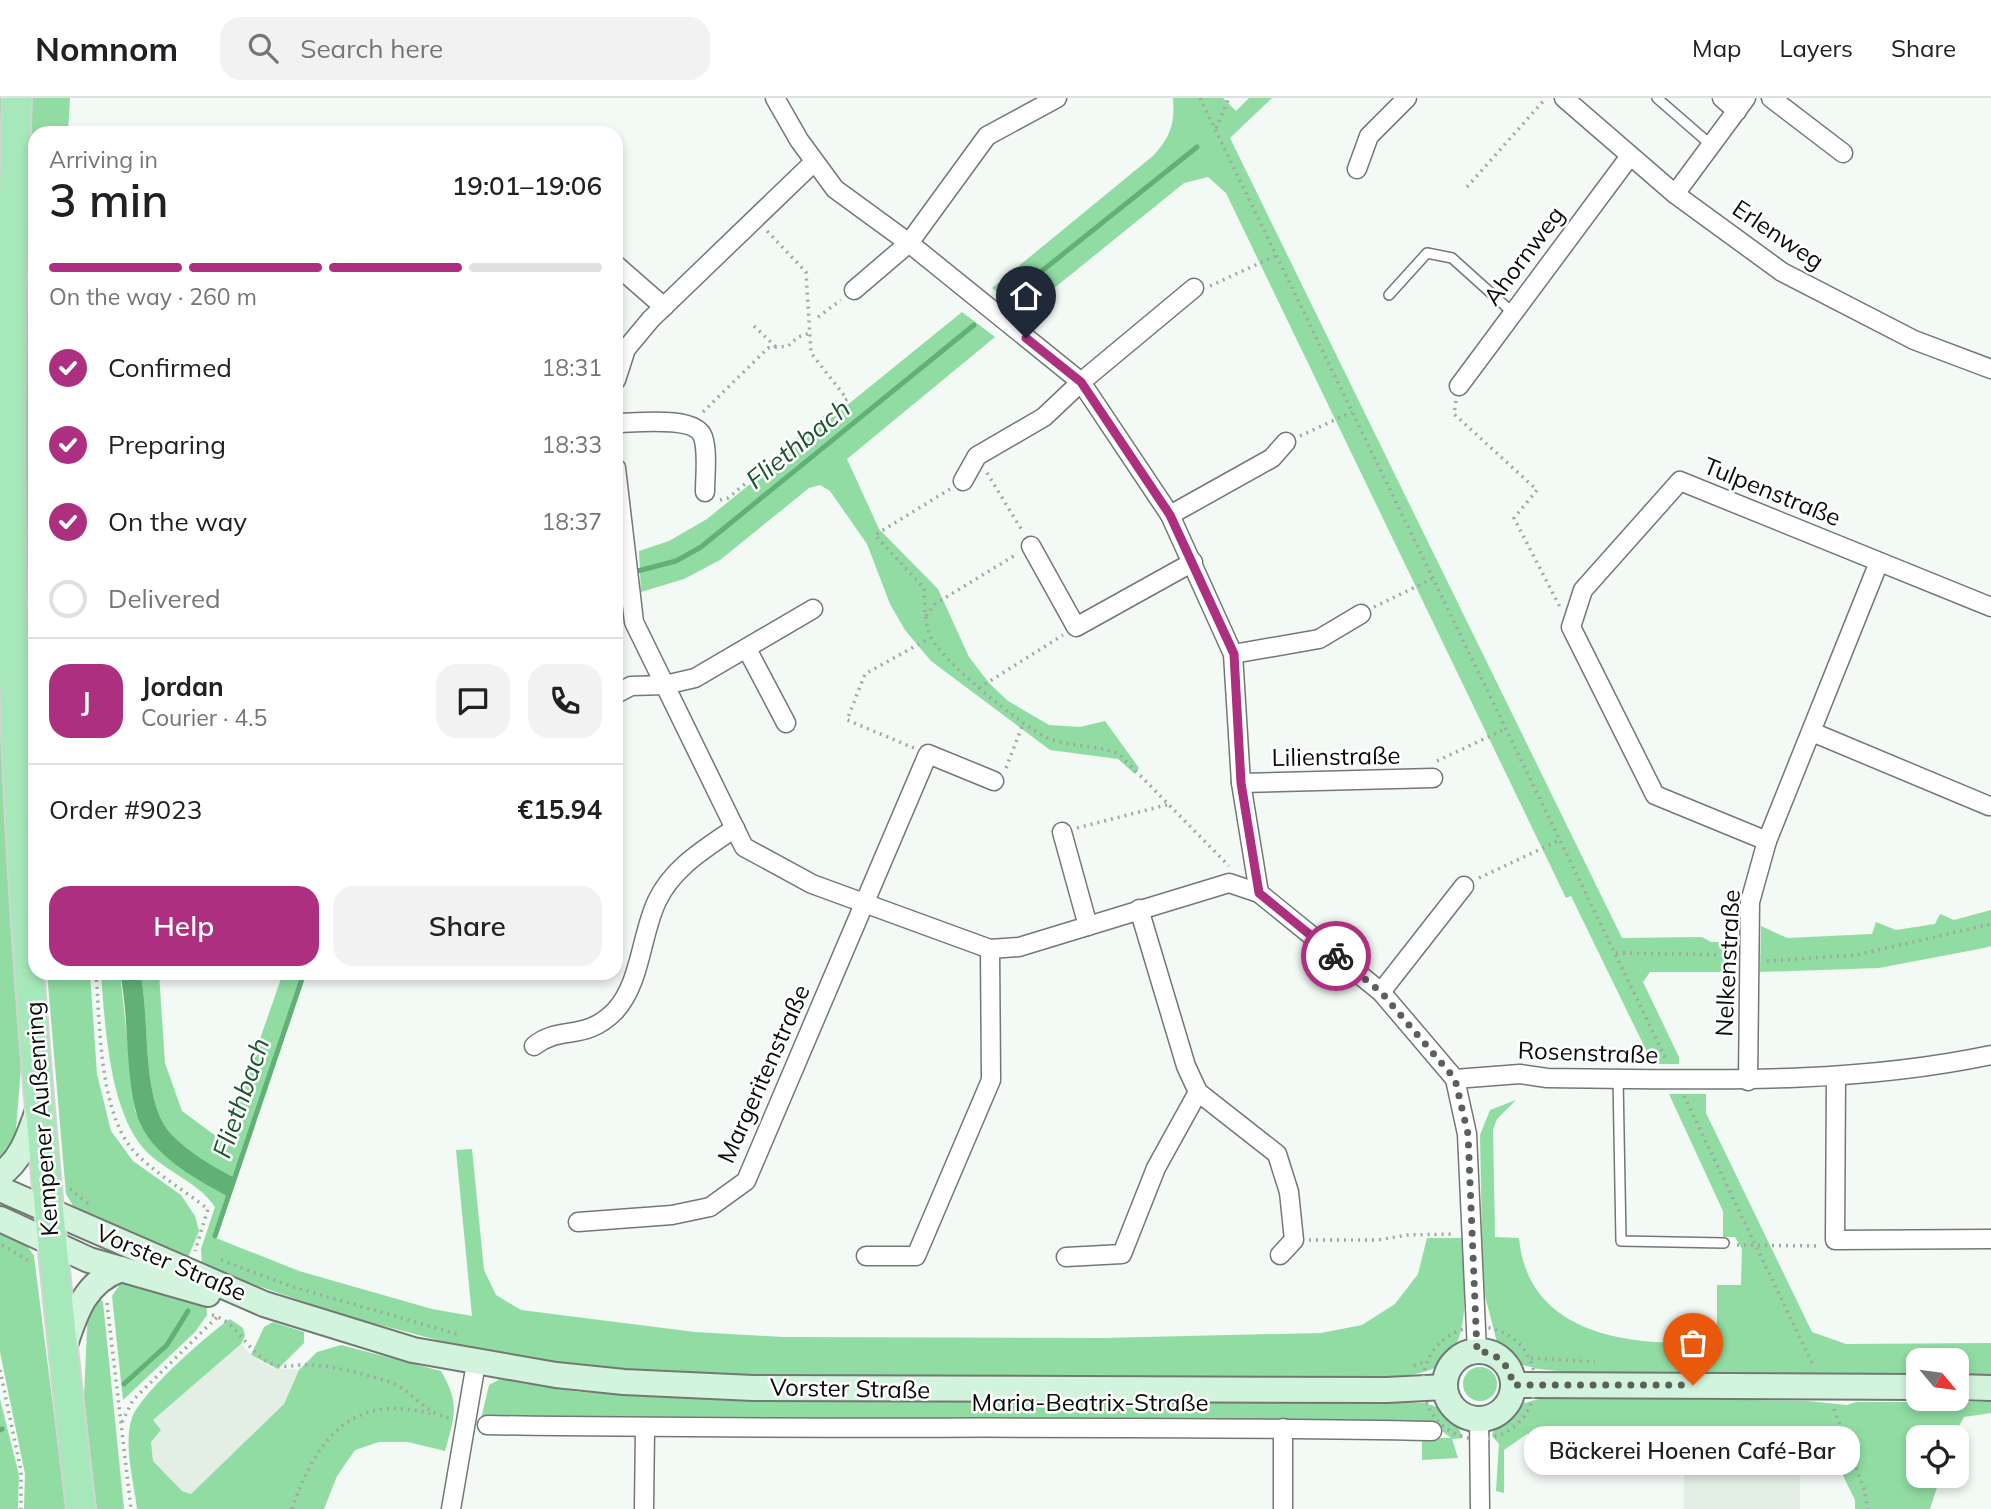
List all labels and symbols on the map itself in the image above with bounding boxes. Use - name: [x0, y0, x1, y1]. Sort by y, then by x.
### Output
- street label: Erlenweg: [1727, 193, 1830, 276]
- street label: Ahornweg: [1476, 200, 1570, 311]
- pin: [996, 266, 1056, 338]
- water label: Fliethbach: [739, 392, 857, 496]
- street label: Tulpenstraße: [1699, 450, 1845, 532]
- street label: Lilienstraße: [1271, 740, 1401, 772]
- street label: Nelkenstraße: [1708, 889, 1746, 1037]
- courier: [1301, 921, 1371, 991]
- street label: Margeritenstraße: [710, 980, 816, 1168]
- street label: Kempener Außenring: [18, 1001, 64, 1238]
- water label: Fliethbach: [205, 1033, 276, 1162]
- street label: Rosenstraße: [1517, 1035, 1659, 1069]
- street label: Vorster Straße: [92, 1217, 251, 1307]
- pin: [1663, 1313, 1723, 1385]
- north arrow: [1906, 1348, 1969, 1410]
- street label: Vorster Straße: [770, 1372, 930, 1404]
- street label: Maria-Beatrix-Straße: [971, 1387, 1209, 1417]
- callout: Bäckerei Hoenen Café-Bar: [1525, 1427, 1861, 1476]

